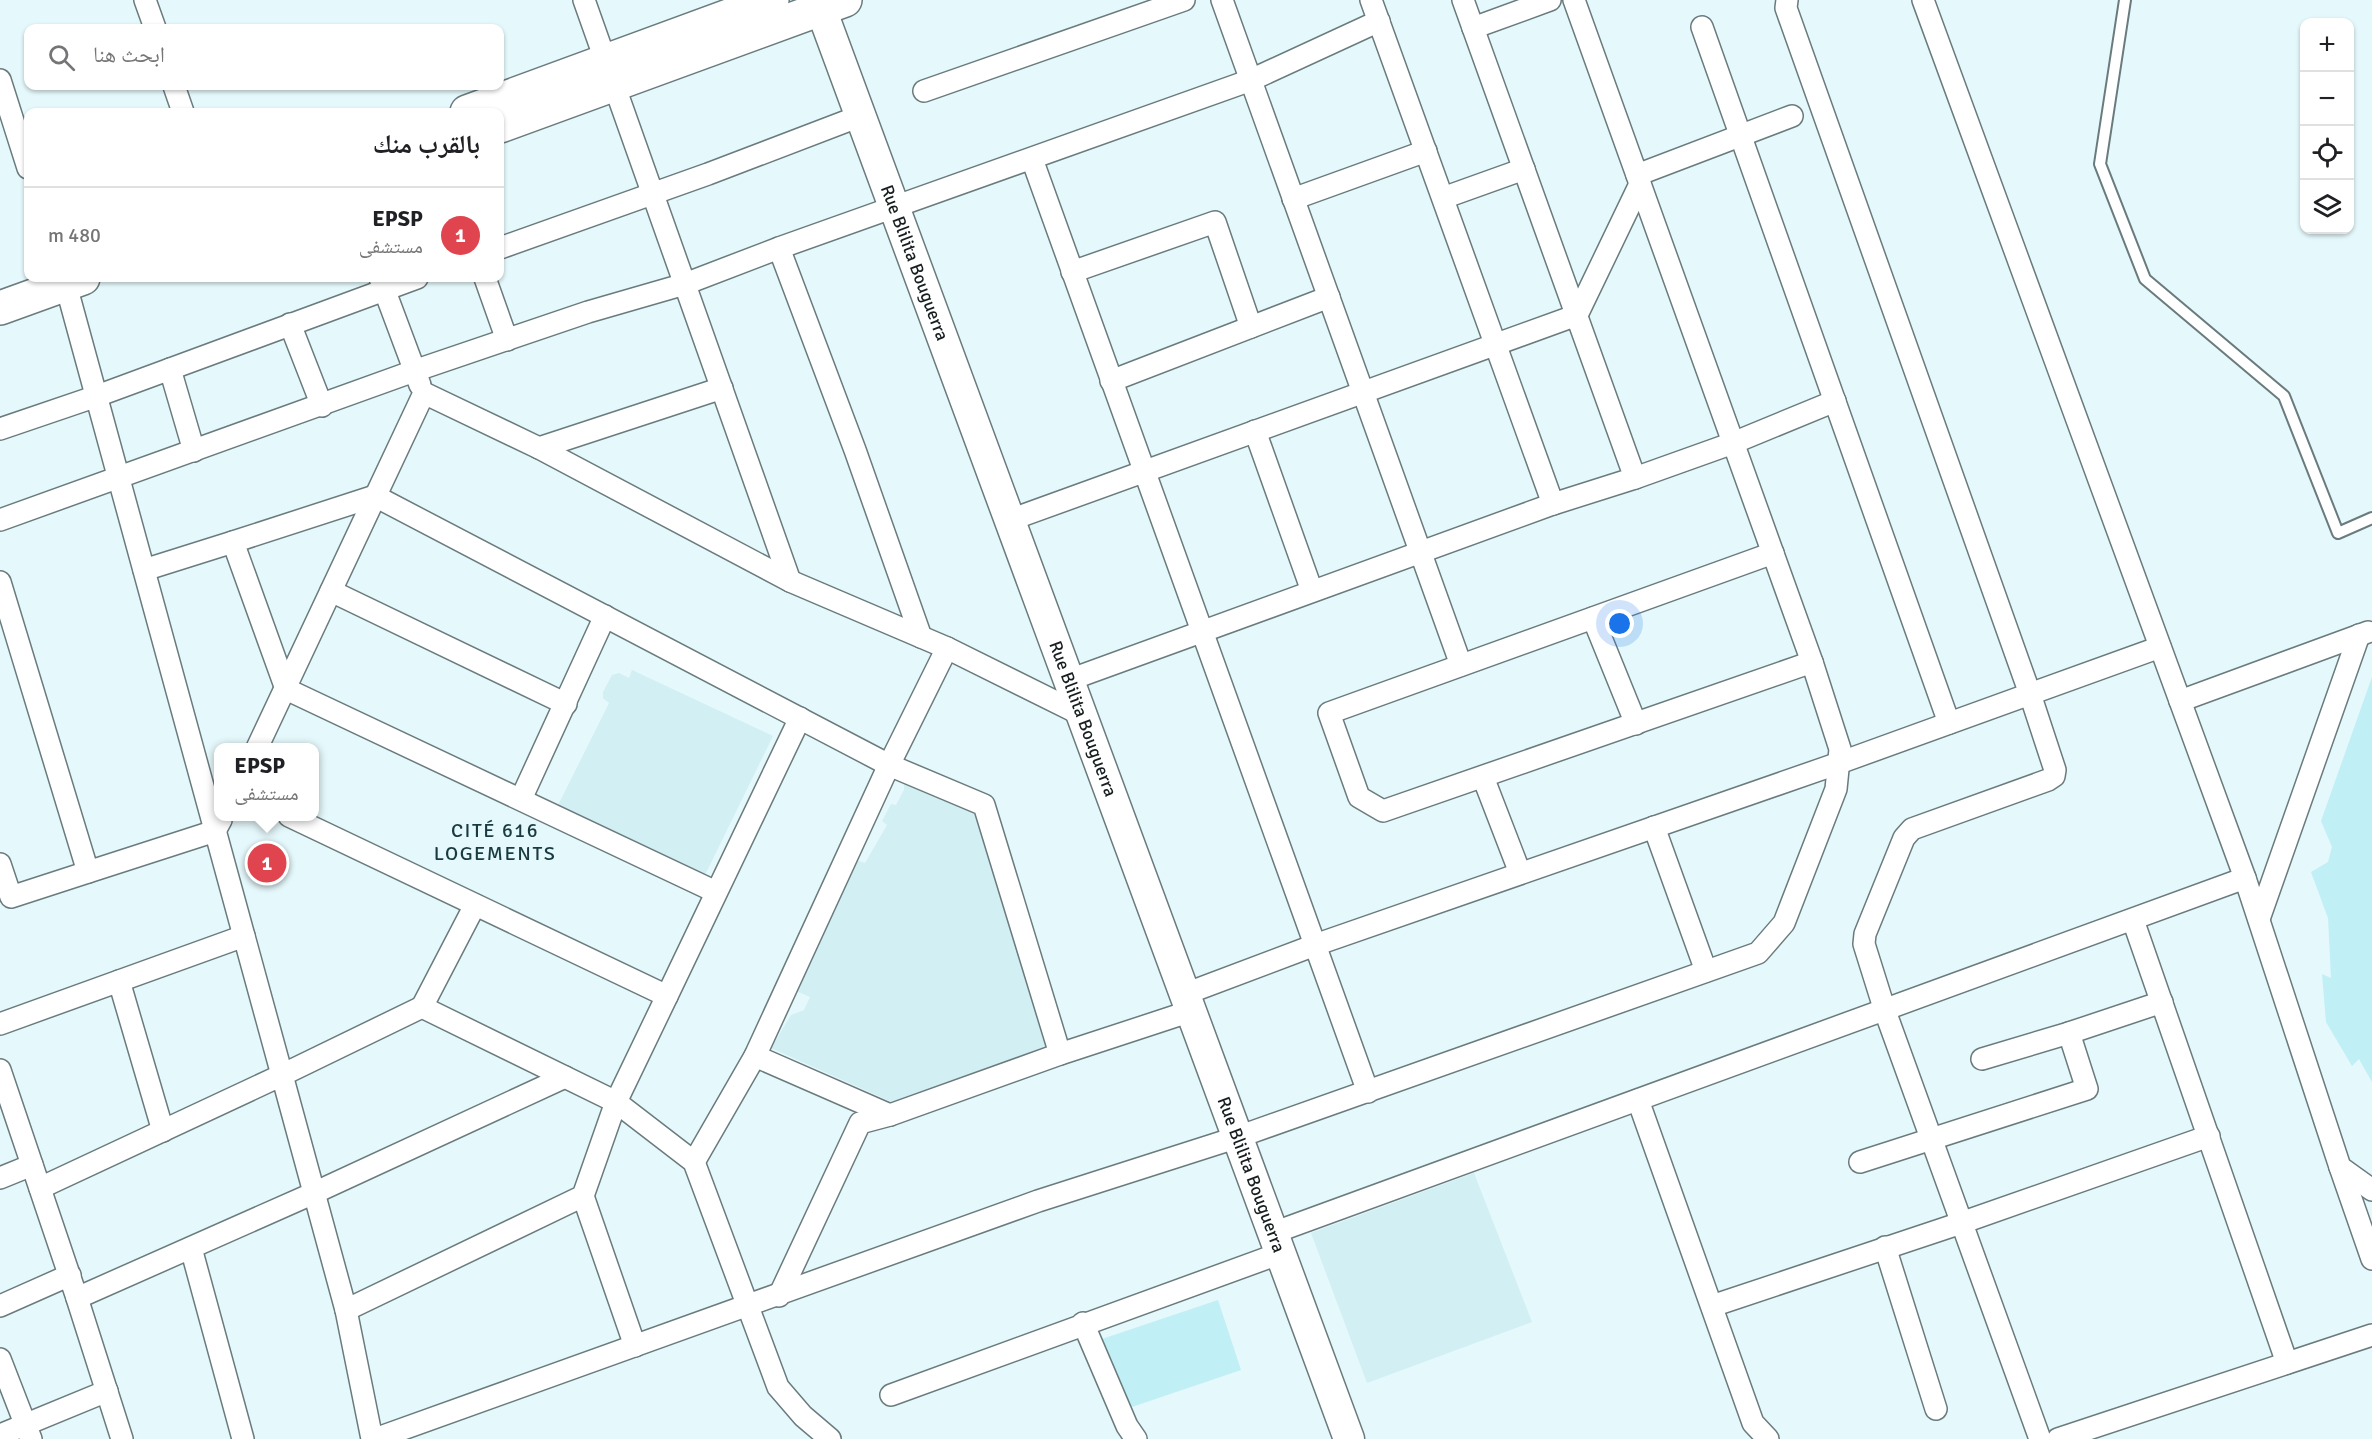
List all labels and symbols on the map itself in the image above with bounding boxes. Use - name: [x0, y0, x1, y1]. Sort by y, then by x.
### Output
- street label: Rue Blilita Bouguerra: [876, 182, 953, 344]
- your location: [1605, 609, 1634, 638]
- street label: Rue Blilita Bouguerra: [1044, 638, 1122, 800]
- district label: CITÉ 616 LOGEMENTS: [434, 818, 556, 866]
- pin: 1: [248, 840, 286, 886]
- street label: Rue Blilita Bouguerra: [1213, 1094, 1290, 1255]

